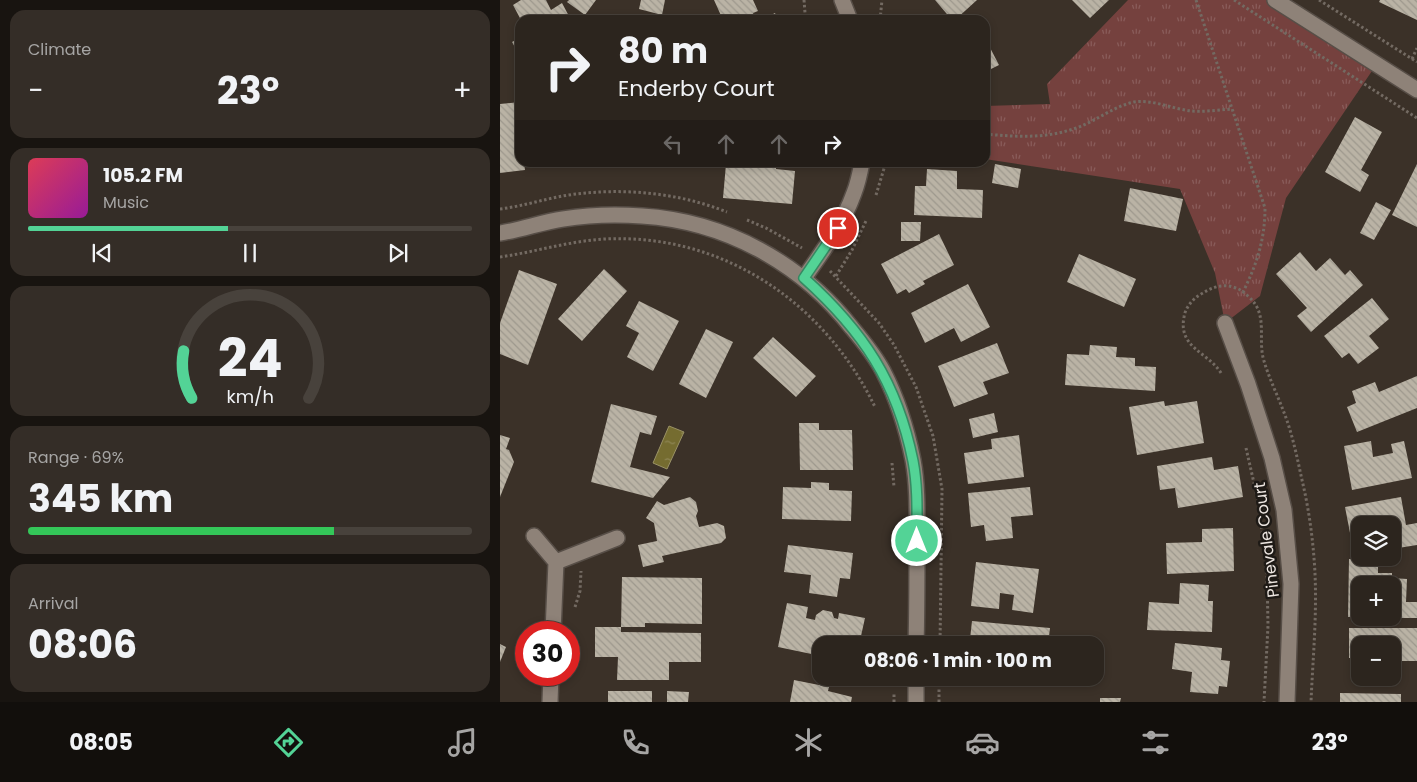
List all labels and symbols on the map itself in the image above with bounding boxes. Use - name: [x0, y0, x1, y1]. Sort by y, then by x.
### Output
- pin: [817, 207, 859, 249]
- street label: Pinevale Court: [1248, 481, 1285, 599]
- position arrow: [890, 514, 942, 566]
- speed limit sign: 30: [515, 621, 580, 686]

